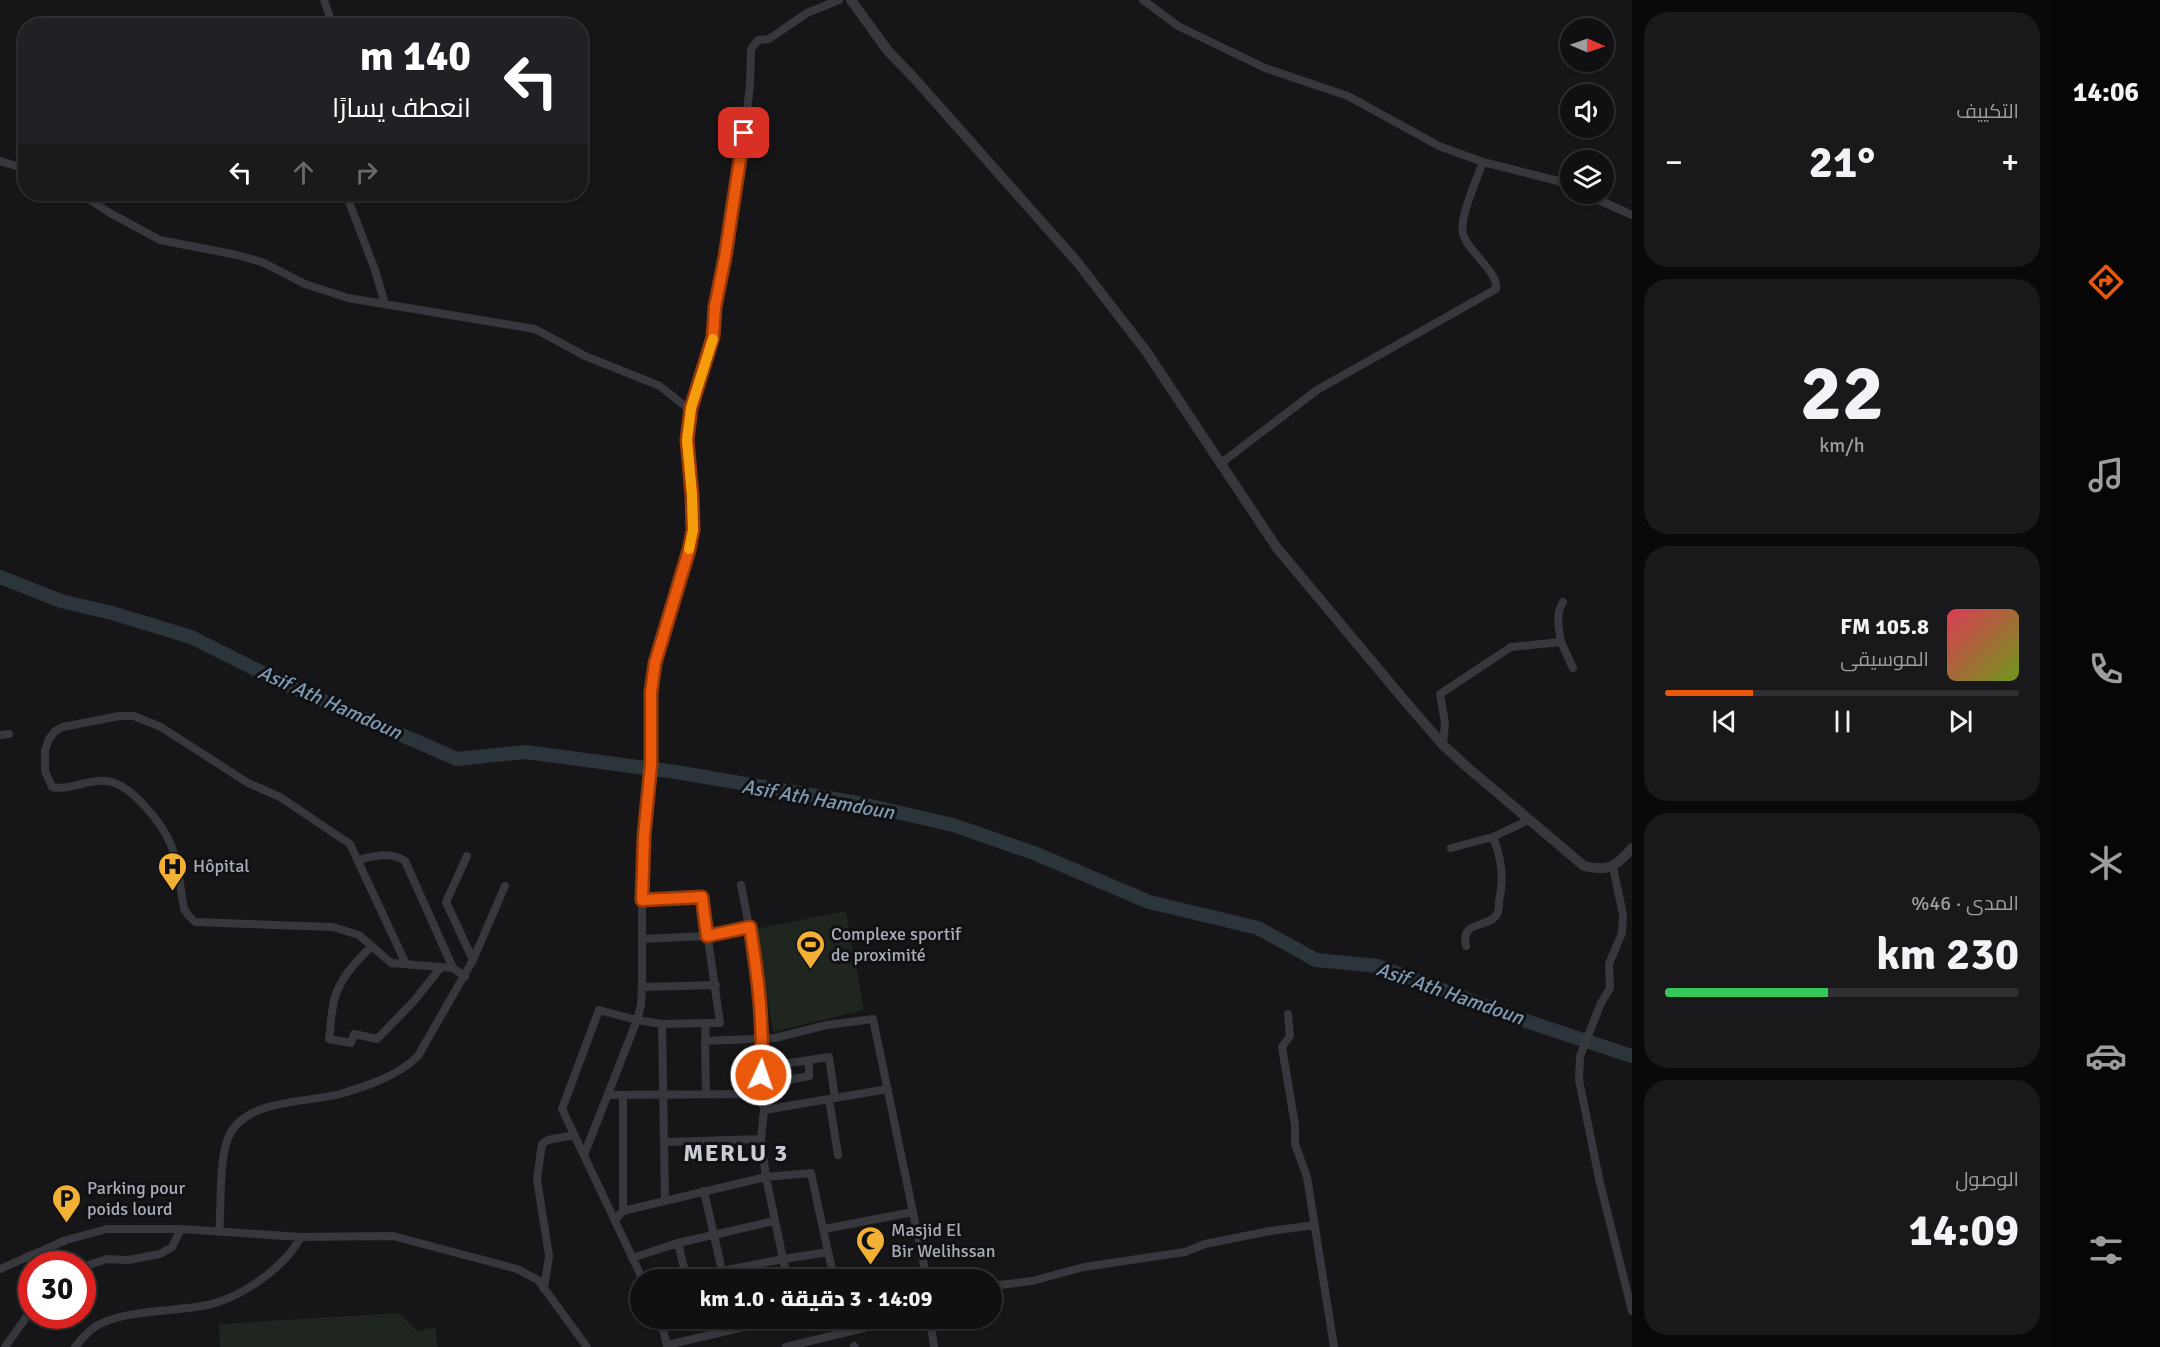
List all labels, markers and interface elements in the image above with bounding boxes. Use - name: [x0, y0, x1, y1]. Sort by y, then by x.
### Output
- north arrow: [1560, 18, 1614, 72]
- map controls: [1560, 18, 1614, 204]
- text: 140 m: [360, 31, 471, 82]
- icon: left: [492, 42, 570, 120]
- text: 14:06: [2073, 76, 2139, 109]
- button: sound: [1560, 84, 1614, 138]
- text: انعطف يسارًا: [332, 92, 471, 125]
- text: التكييف: [1956, 99, 2019, 124]
- pin: [718, 107, 769, 158]
- icon: arrive: [727, 116, 760, 149]
- text: 21°: [1809, 135, 1875, 190]
- text: −: [1665, 142, 1683, 183]
- text: +: [2001, 142, 2019, 183]
- button: layers: [1560, 150, 1614, 204]
- icon: left: [224, 156, 257, 189]
- icon: ahead: [287, 156, 320, 189]
- icon: right: [350, 156, 383, 189]
- icon: directions: [2085, 261, 2127, 303]
- text: 22: [1800, 346, 1884, 442]
- text: km/h: [1819, 433, 1865, 458]
- icon: music: [2085, 454, 2127, 496]
- text: 105.8 FM: [1840, 613, 1929, 640]
- text: الموسيقى: [1840, 647, 1929, 672]
- icon: phone: [2085, 648, 2127, 690]
- water label: Asif Ath Hamdoun: [254, 660, 406, 746]
- icon: previous: [1708, 705, 1741, 738]
- icon: pause: [1826, 705, 1859, 738]
- icon: next: [1944, 705, 1977, 738]
- water label: Asif Ath Hamdoun: [740, 774, 897, 825]
- icon: climate: [2085, 842, 2127, 884]
- hospital icon: Hôpital: [156, 850, 188, 892]
- place label: Hôpital: [193, 855, 250, 877]
- text: المدى · 46%: [1911, 891, 2019, 916]
- place label: Complexe sportif de proximité: [831, 923, 962, 966]
- text: 230 km: [1876, 927, 2019, 982]
- sports icon: Complexe sportif de proximité: [794, 928, 826, 970]
- water label: Asif Ath Hamdoun: [1373, 957, 1528, 1031]
- icon: car: [2085, 1035, 2127, 1077]
- position arrow: [729, 1043, 793, 1107]
- district label: MERLU 3: [683, 1138, 789, 1168]
- text: الوصول: [1955, 1167, 2019, 1192]
- place label: Parking pour poids lourd: [87, 1177, 185, 1220]
- parking icon: Parking pour poids lourd: [50, 1182, 82, 1224]
- text: 14:09: [1909, 1203, 2019, 1258]
- place label: Masjid El Bir Welihssan: [891, 1219, 996, 1262]
- mosque icon: Masjid El Bir Welihssan: [854, 1224, 886, 1266]
- icon: filters: [2085, 1229, 2127, 1271]
- speed limit sign: 30: [18, 1251, 96, 1329]
- text: 14:09 · 3 دقيقة · 1.0 km: [700, 1285, 932, 1312]

